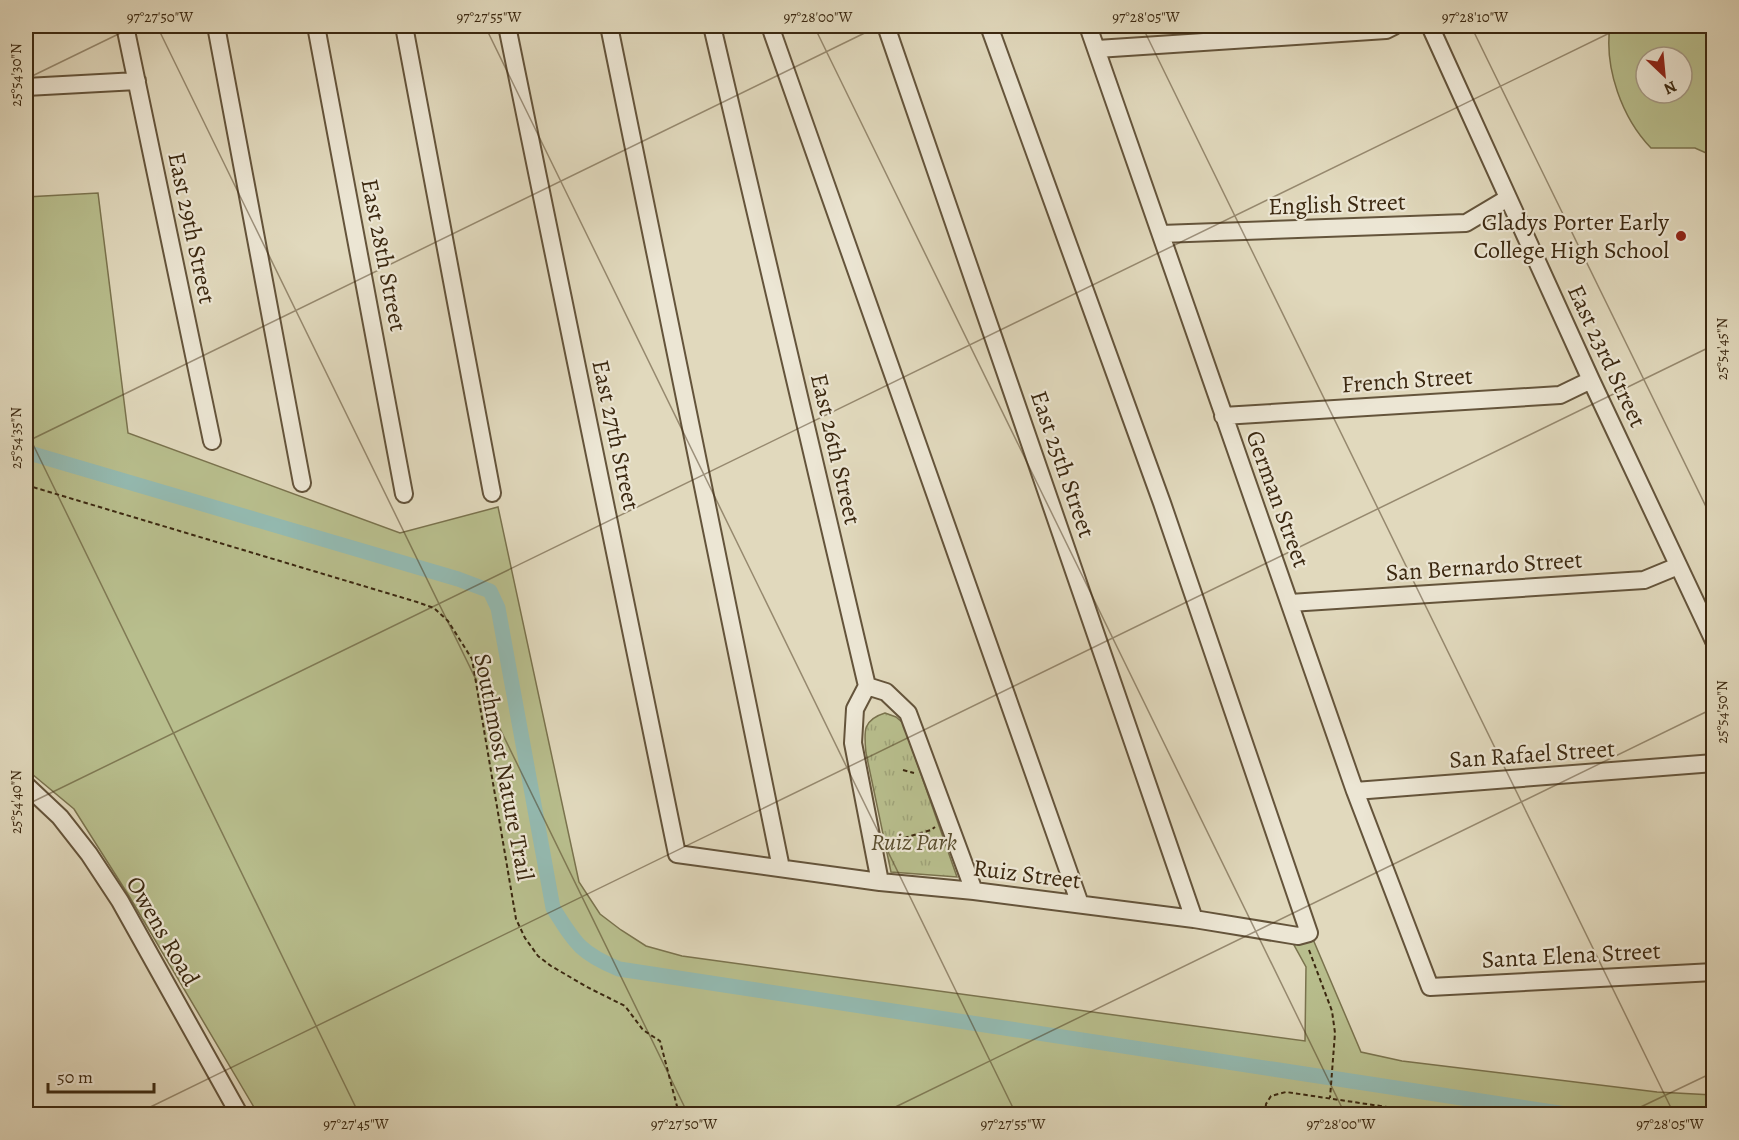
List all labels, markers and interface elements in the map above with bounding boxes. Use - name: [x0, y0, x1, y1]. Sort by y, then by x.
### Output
- text: 97°27'50"W: [127, 7, 193, 27]
- text: 97°27'55"W: [456, 7, 522, 27]
- text: 97°28'00"W: [783, 7, 853, 27]
- text: 97°28'05"W: [1112, 7, 1180, 27]
- text: 97°28'10"W: [1442, 7, 1508, 27]
- text: 25°54'30"N: [6, 43, 26, 107]
- north arrow: [1634, 45, 1694, 105]
- text: N: [1660, 75, 1680, 100]
- street label: East 29th Street: [160, 149, 224, 307]
- street label: East 28th Street: [354, 176, 414, 334]
- street label: English Street: [1268, 186, 1406, 222]
- place label: Gladys Porter Early College High School: [1474, 206, 1669, 266]
- marker: Gladys Porter Early College High School: [1674, 229, 1688, 243]
- street label: East 23rd Street: [1560, 279, 1654, 433]
- text: 25°54'45"N: [1712, 318, 1732, 380]
- street label: East 27th Street: [584, 357, 648, 513]
- street label: French Street: [1340, 359, 1474, 401]
- street label: East 26th Street: [803, 370, 869, 528]
- street label: East 25th Street: [1023, 386, 1103, 542]
- text: 25°54'35"N: [6, 407, 26, 469]
- street label: German Street: [1238, 426, 1318, 572]
- street label: San Bernardo Street: [1384, 543, 1584, 589]
- street label: Southmost Nature Trail: [466, 651, 542, 883]
- text: 25°54'50"N: [1712, 680, 1732, 744]
- street label: San Rafael Street: [1448, 732, 1616, 776]
- text: 25°54'40"N: [6, 770, 26, 834]
- park label: Ruiz Park: [871, 826, 958, 858]
- street label: Ruiz Street: [971, 852, 1083, 897]
- street label: Owens Road: [119, 870, 207, 992]
- street label: Santa Elena Street: [1481, 934, 1661, 976]
- scale bar: [48, 1056, 154, 1094]
- text: 50 m: [57, 1065, 93, 1089]
- text: 97°27'45"W: [323, 1114, 389, 1134]
- text: 97°27'50"W: [651, 1114, 717, 1134]
- text: 97°27'55"W: [980, 1114, 1046, 1134]
- text: 97°28'00"W: [1306, 1114, 1376, 1134]
- text: 97°28'05"W: [1636, 1114, 1704, 1134]

